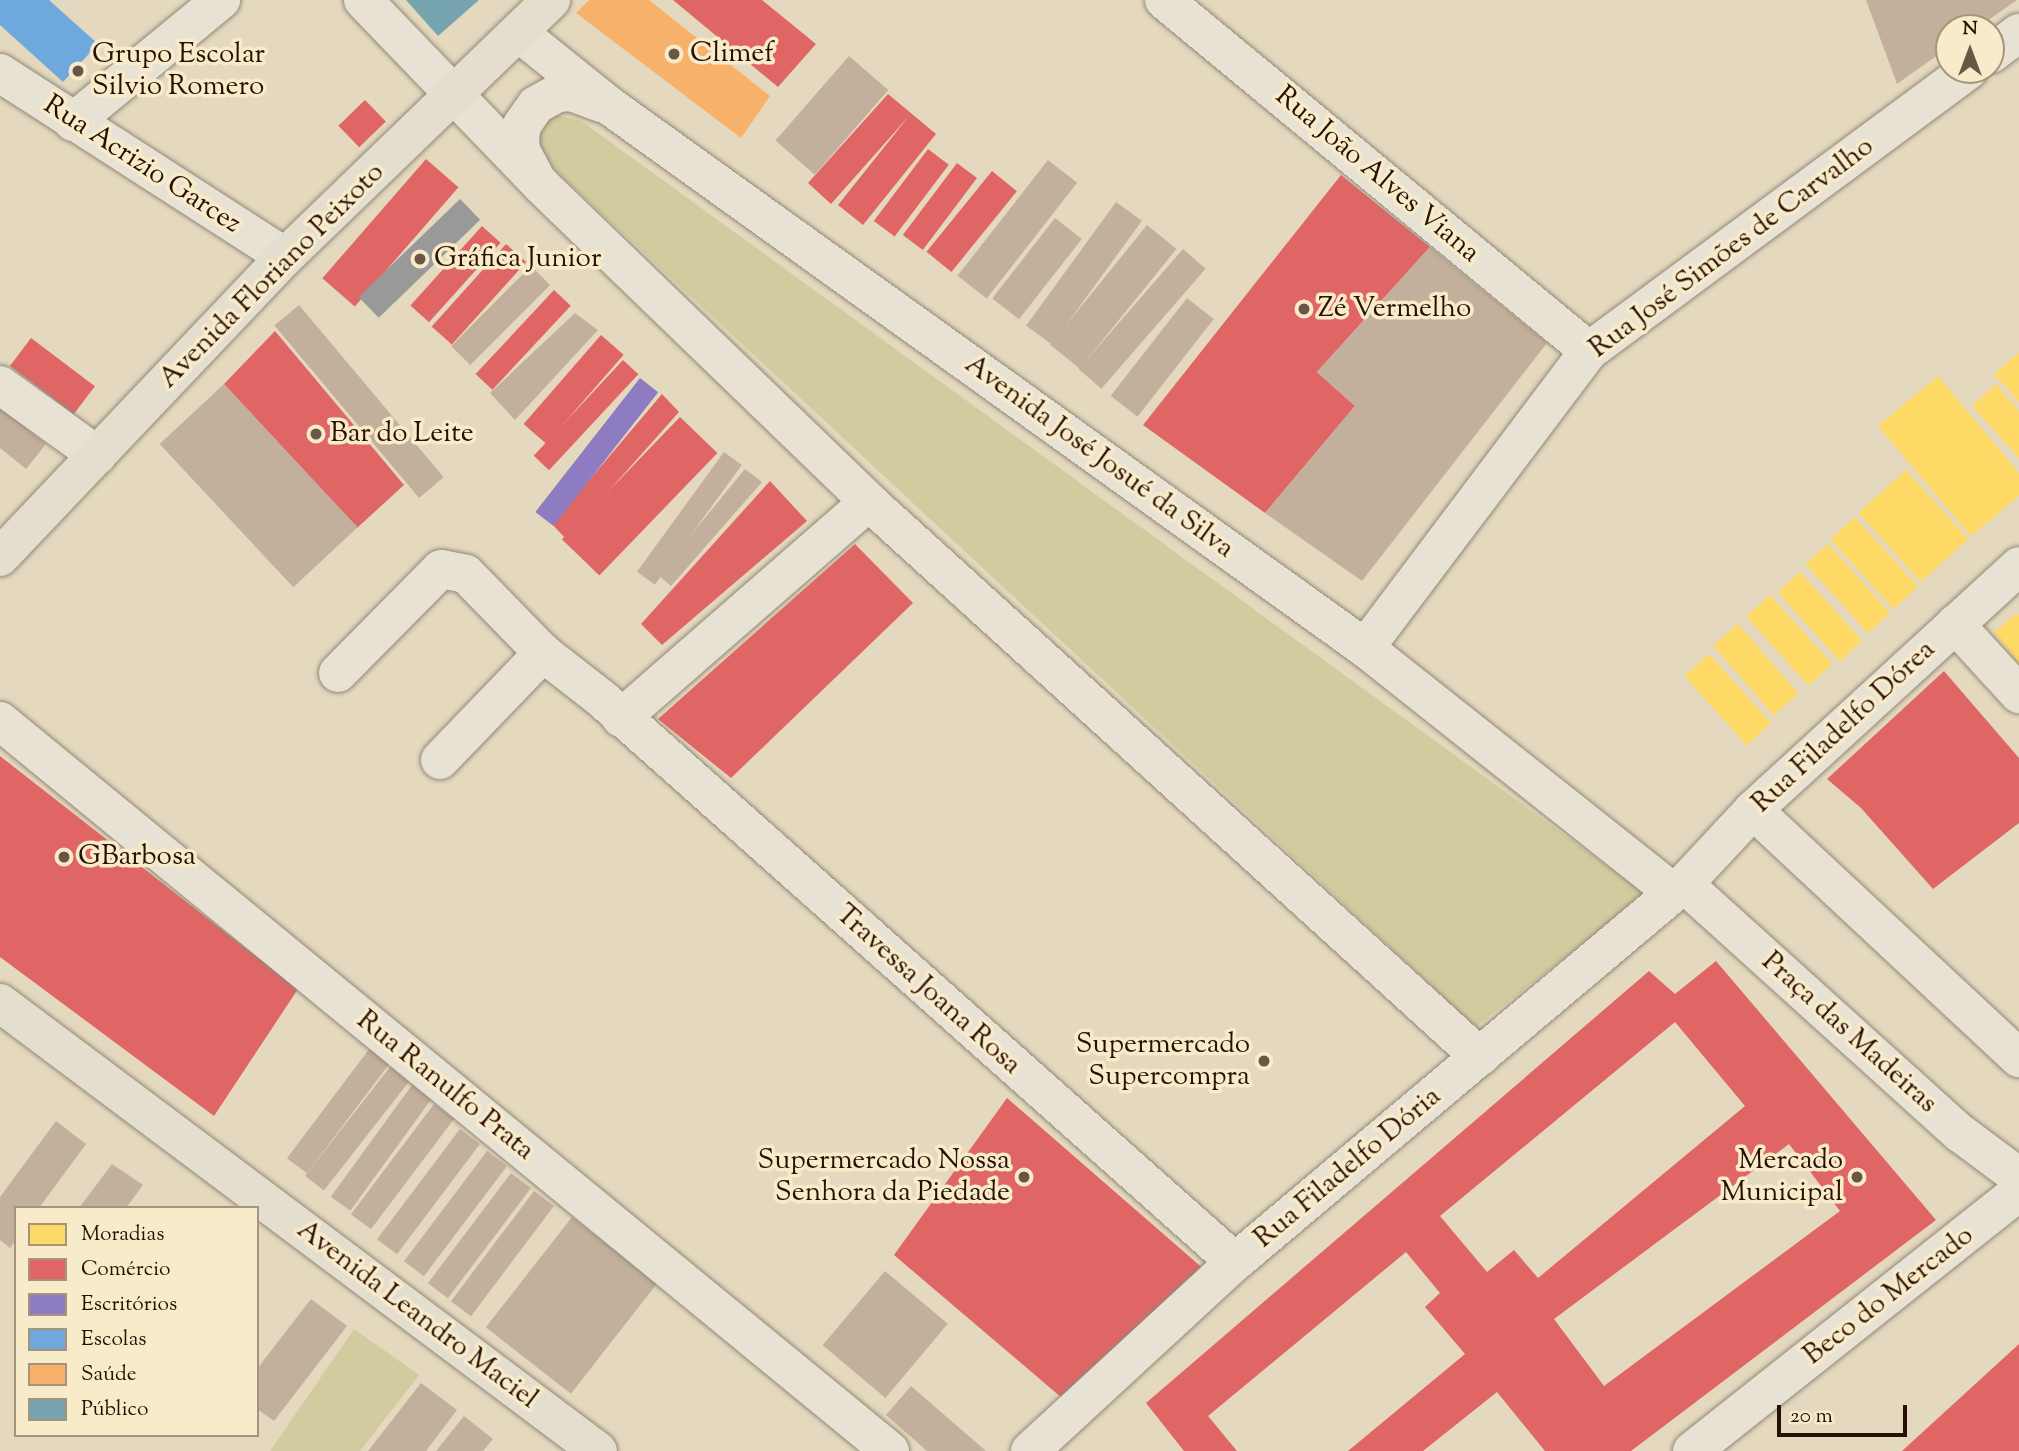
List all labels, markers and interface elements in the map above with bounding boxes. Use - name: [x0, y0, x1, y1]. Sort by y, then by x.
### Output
- north arrow: [1935, 14, 2005, 84]
- text: N: [1962, 16, 1978, 43]
- place label: Climef: [690, 37, 774, 71]
- place label: Grupo Escolar Silvio Romero: [92, 38, 265, 104]
- marker: Climef: [664, 44, 684, 64]
- marker: Grupo Escolar Silvio Romero: [70, 63, 86, 79]
- street label: Rua João Alves Viana: [1268, 80, 1486, 270]
- street label: Rua Acrizio Garcez: [37, 89, 247, 241]
- street label: Rua José Simões de Carvalho: [1583, 130, 1881, 366]
- street label: Avenida Floriano Peixoto: [152, 156, 392, 396]
- place label: Gráfica Junior: [434, 242, 601, 276]
- marker: Gráfica Junior: [412, 251, 428, 267]
- place label: Zé Vermelho: [1318, 292, 1471, 326]
- marker: Zé Vermelho: [1296, 301, 1312, 317]
- street label: Avenida José Josué da Silva: [958, 348, 1240, 566]
- place label: Bar do Leite: [330, 417, 474, 451]
- marker: Bar do Leite: [308, 426, 324, 442]
- street label: Rua Filadelfo Dórea: [1745, 633, 1943, 821]
- place label: GBarbosa: [78, 840, 196, 874]
- marker: GBarbosa: [56, 849, 72, 865]
- street label: Travessa Joana Rosa: [828, 898, 1028, 1082]
- street label: Praça das Madeiras: [1754, 945, 1944, 1121]
- street label: Rua Ranulfo Prata: [349, 1004, 541, 1168]
- place label: Supermercado Supercompra: [1076, 1028, 1250, 1094]
- marker: Supermercado Supercompra: [1256, 1053, 1272, 1069]
- street label: Rua Filadelfo Dória: [1248, 1080, 1448, 1256]
- place label: Supermercado Nossa Senhora da Piedade: [757, 1144, 1010, 1210]
- place label: Mercado Municipal: [1720, 1144, 1843, 1210]
- marker: Supermercado Nossa Senhora da Piedade: [1016, 1169, 1032, 1185]
- marker: Mercado Municipal: [1849, 1169, 1865, 1185]
- legend: [14, 1206, 259, 1437]
- street label: Avenida Leandro Maciel: [290, 1213, 544, 1417]
- street label: Beco do Mercado: [1797, 1219, 1981, 1373]
- text: Moradias: [81, 1220, 165, 1250]
- text: Comércio: [81, 1255, 170, 1285]
- text: Escritórios: [81, 1290, 177, 1320]
- text: Escolas: [81, 1325, 147, 1355]
- text: Saúde: [81, 1360, 136, 1390]
- scale bar: [1781, 1392, 1910, 1436]
- text: Público: [81, 1395, 149, 1425]
- text: 20 m: [1790, 1402, 1833, 1432]

